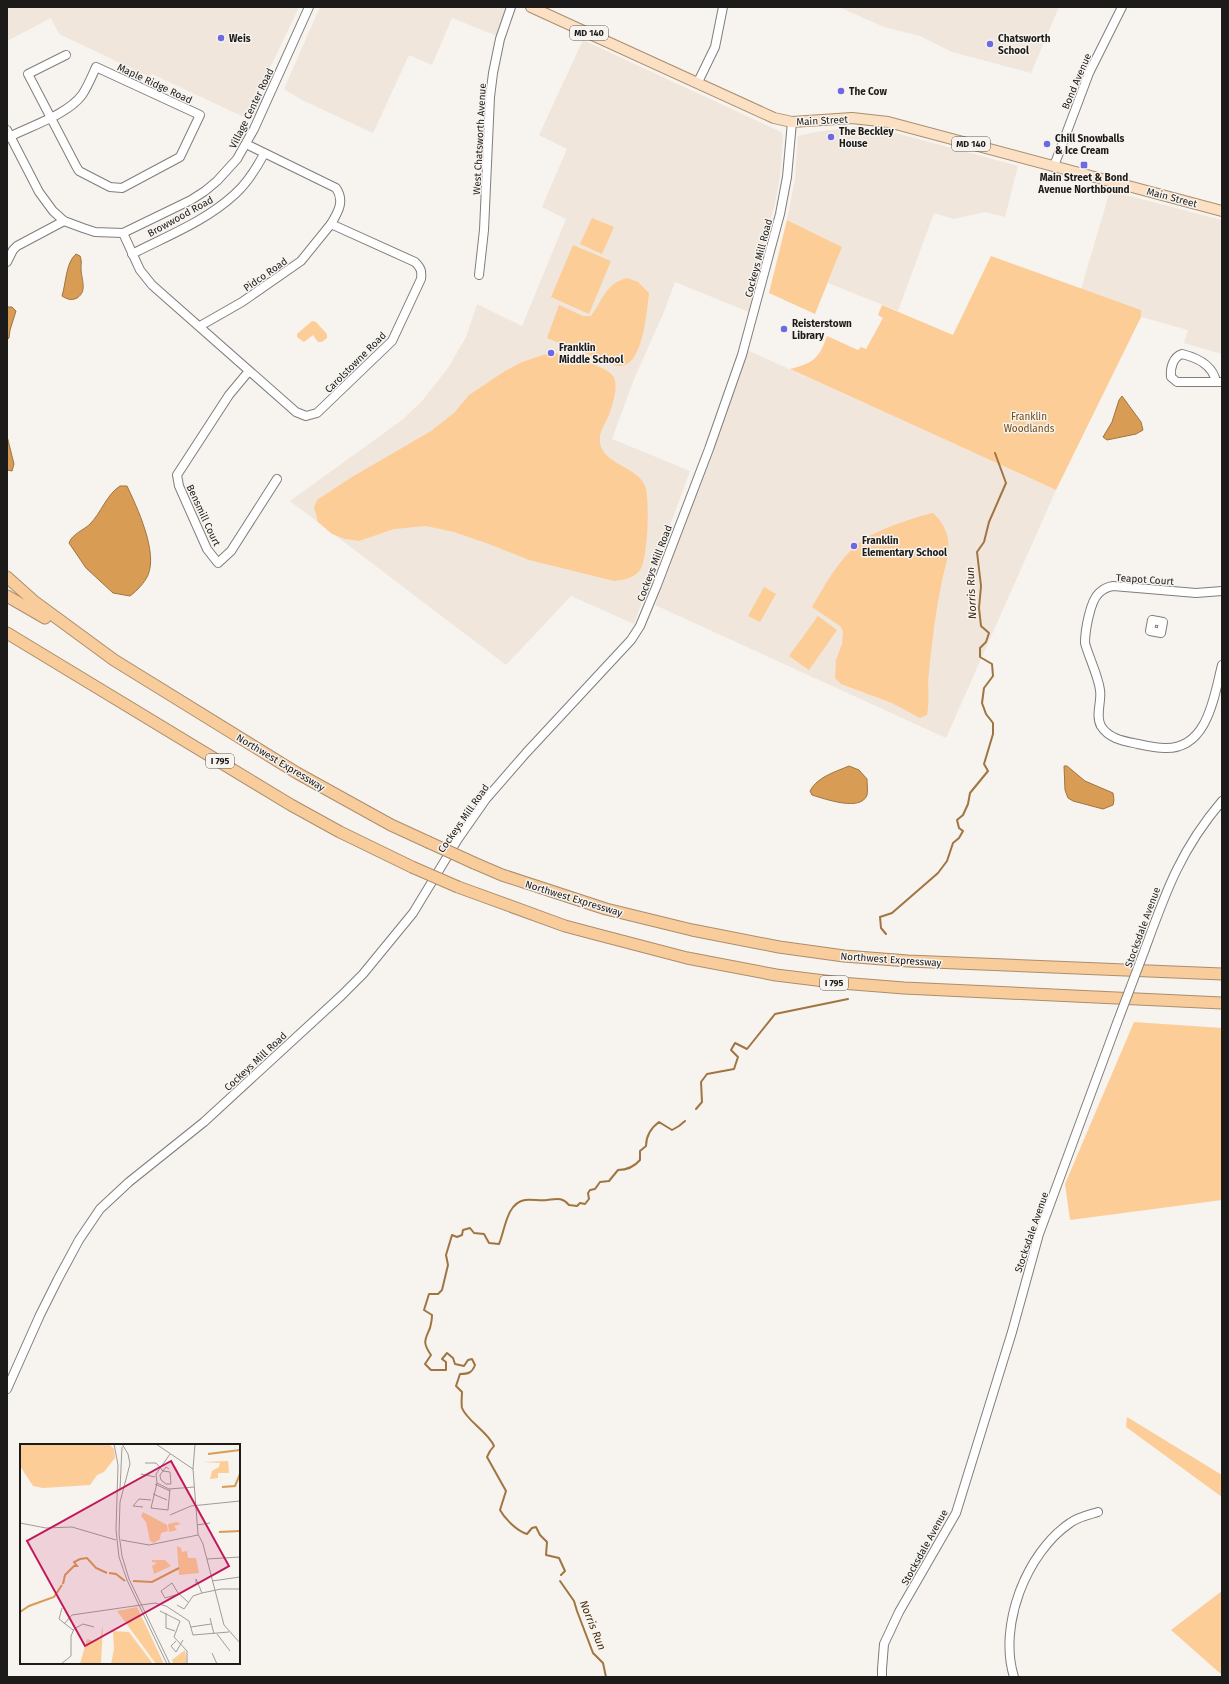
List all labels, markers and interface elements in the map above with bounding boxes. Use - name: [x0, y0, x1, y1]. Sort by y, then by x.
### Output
- road number: MD 140: [570, 26, 608, 40]
- marker: Weis: [216, 33, 226, 43]
- place label: Weis: [229, 33, 251, 45]
- place label: Chatsworth School: [998, 33, 1051, 57]
- marker: Chatsworth School: [985, 39, 995, 49]
- street label: Bond Avenue: [1060, 52, 1094, 111]
- street label: Maple Ridge Road: [115, 61, 194, 107]
- street label: Village Center Road: [227, 66, 277, 151]
- street label: West Chatsworth Avenue: [471, 83, 489, 195]
- marker: The Cow: [836, 86, 846, 96]
- place label: The Cow: [849, 86, 887, 98]
- street label: Main Street: [796, 114, 849, 128]
- place label: The Beckley House: [839, 126, 894, 150]
- marker: The Beckley House: [826, 132, 836, 142]
- place label: Chill Snowballs & Ice Cream: [1055, 133, 1125, 157]
- road number: MD 140: [952, 137, 990, 151]
- marker: Chill Snowballs & Ice Cream: [1042, 139, 1052, 149]
- marker: Main Street & Bond Avenue Northbound: [1079, 160, 1089, 170]
- place label: Main Street & Bond Avenue Northbound: [1037, 172, 1130, 196]
- street label: Main Street: [1145, 185, 1199, 211]
- street label: Browwood Road: [146, 194, 215, 240]
- street label: Cockeys Mill Road: [743, 218, 775, 299]
- street label: Pidco Road: [241, 255, 290, 294]
- place label: Reisterstown Library: [792, 318, 852, 342]
- marker: Reisterstown Library: [779, 324, 789, 334]
- street label: Carolstowne Road: [323, 330, 389, 396]
- place label: Franklin Middle School: [559, 342, 623, 366]
- marker: Franklin Middle School: [546, 348, 556, 358]
- park label: Franklin Woodlands: [1004, 411, 1055, 435]
- street label: Bensmill Court: [184, 483, 223, 548]
- street label: Cockeys Mill Road: [635, 523, 675, 603]
- place label: Franklin Elementary School: [862, 535, 947, 559]
- marker: Franklin Elementary School: [849, 541, 859, 551]
- water label: Norris Run: [964, 566, 979, 620]
- street label: Teapot Court: [1116, 572, 1175, 588]
- street label: Northwest Expressway: [234, 732, 327, 794]
- road number: I 795: [206, 754, 234, 768]
- street label: Cockeys Mill Road: [436, 782, 492, 855]
- street label: Northwest Expressway: [524, 878, 624, 919]
- street label: Stocksdale Avenue: [1123, 885, 1163, 969]
- street label: Northwest Expressway: [840, 950, 942, 970]
- road number: I 795: [820, 976, 848, 990]
- street label: Cockeys Mill Road: [222, 1030, 289, 1094]
- street label: Stocksdale Avenue: [1012, 1190, 1051, 1274]
- inset map: [20, 1444, 240, 1664]
- street label: Stocksdale Avenue: [899, 1508, 951, 1587]
- water label: Norris Run: [577, 1598, 608, 1652]

